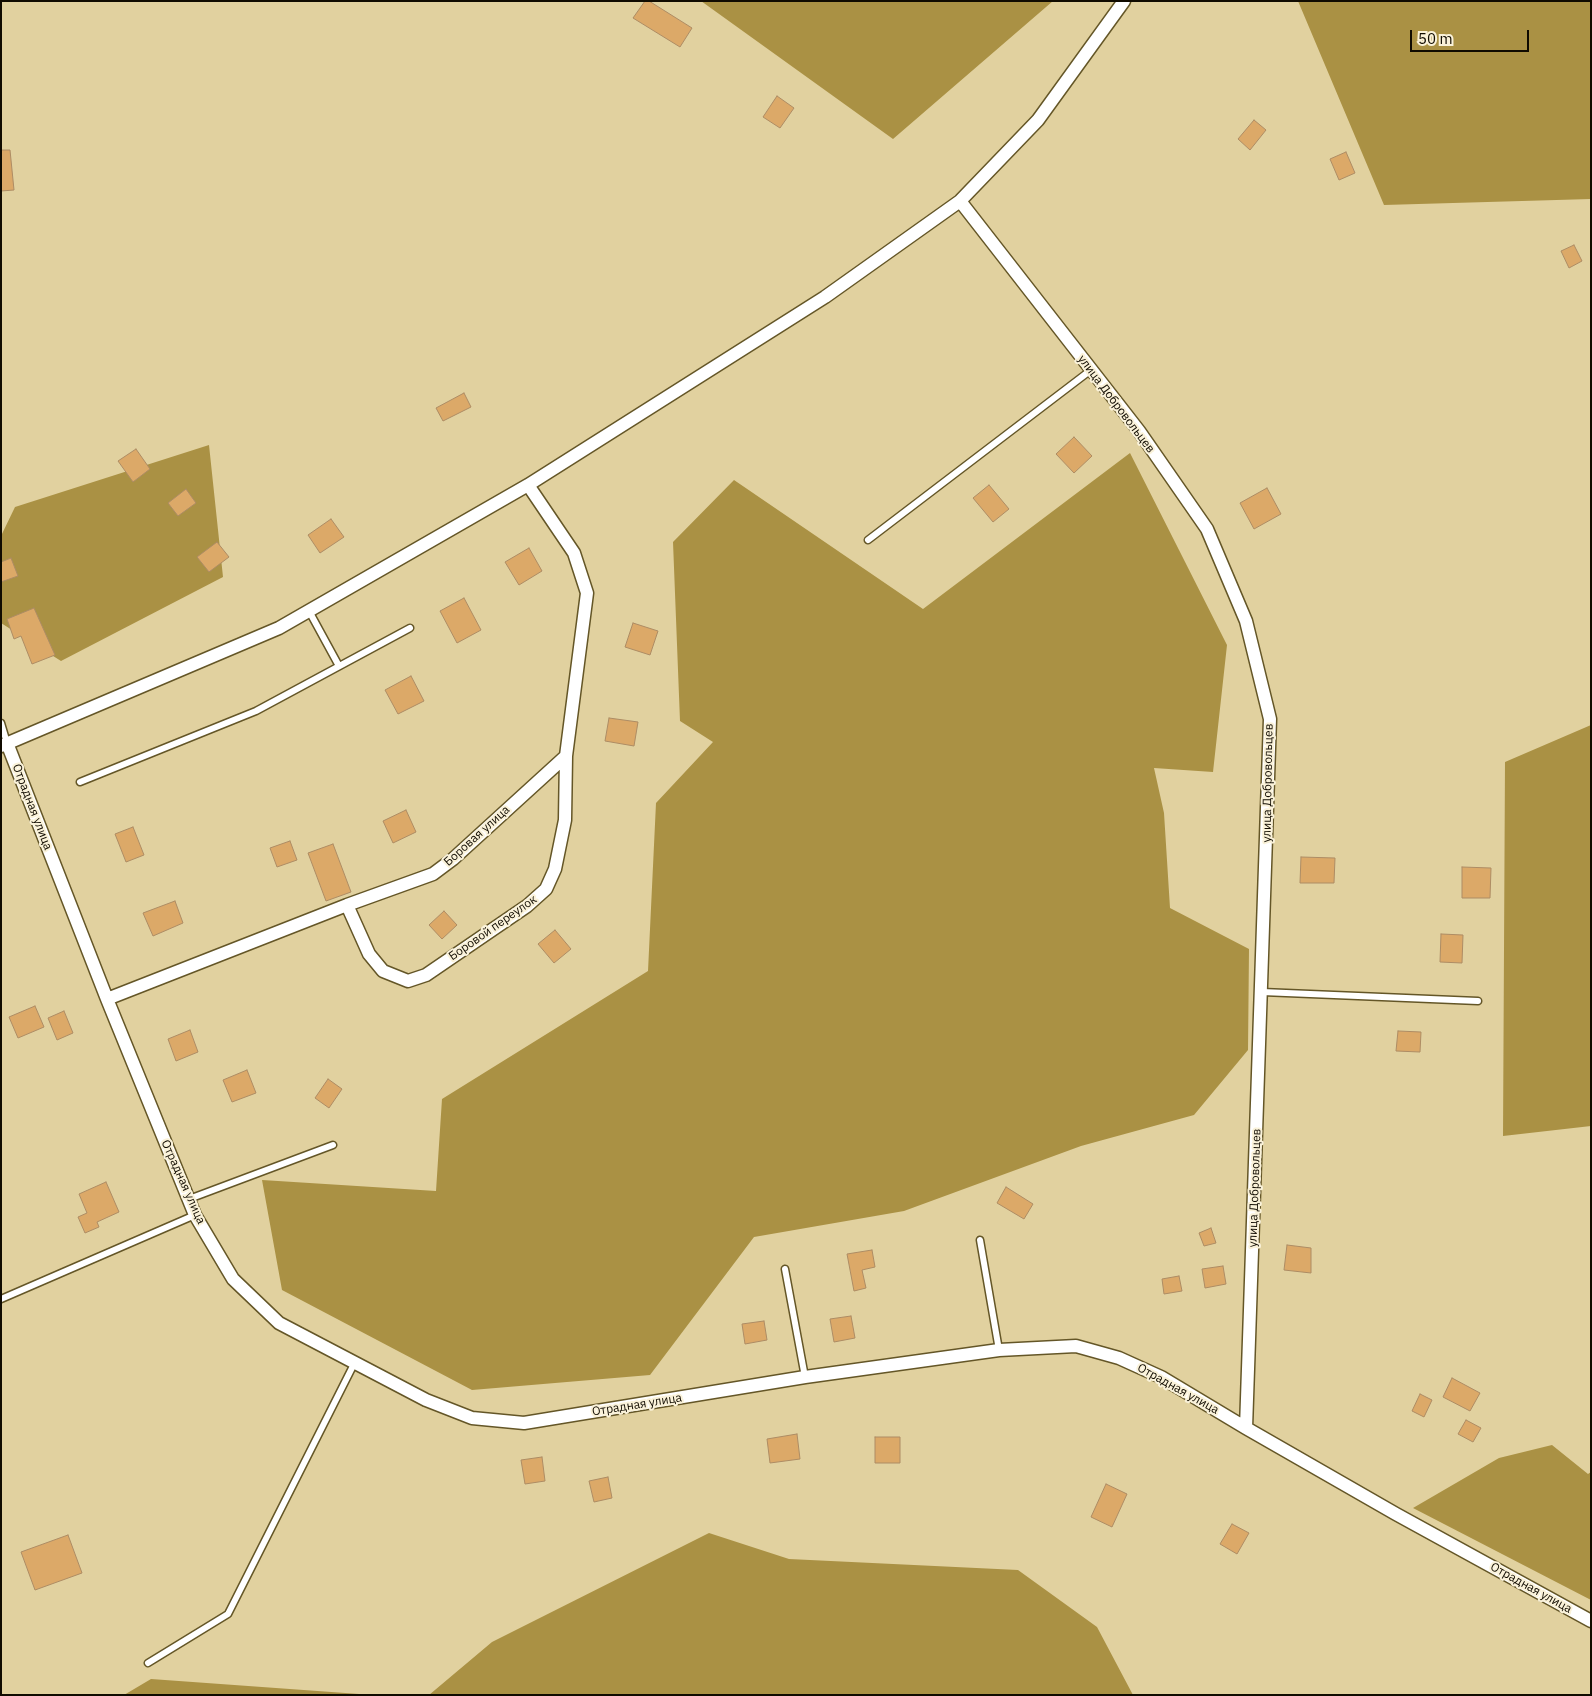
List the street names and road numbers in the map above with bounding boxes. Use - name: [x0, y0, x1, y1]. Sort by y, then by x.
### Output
- street label: улица Добровольцев: [1074, 352, 1158, 456]
- street label: улица Добровольцев: [1260, 723, 1276, 843]
- street label: Отрадная улица: [9, 762, 55, 852]
- street label: Боровая улица: [441, 803, 513, 869]
- street label: Боровой переулок: [446, 892, 540, 964]
- street label: улица Добровольцев: [1246, 1128, 1264, 1248]
- street label: Отрадная улица: [158, 1138, 208, 1226]
- street label: Отрадная улица: [1135, 1361, 1221, 1417]
- street label: Отрадная улица: [591, 1391, 683, 1419]
- street label: Отрадная улица: [1488, 1560, 1574, 1616]

